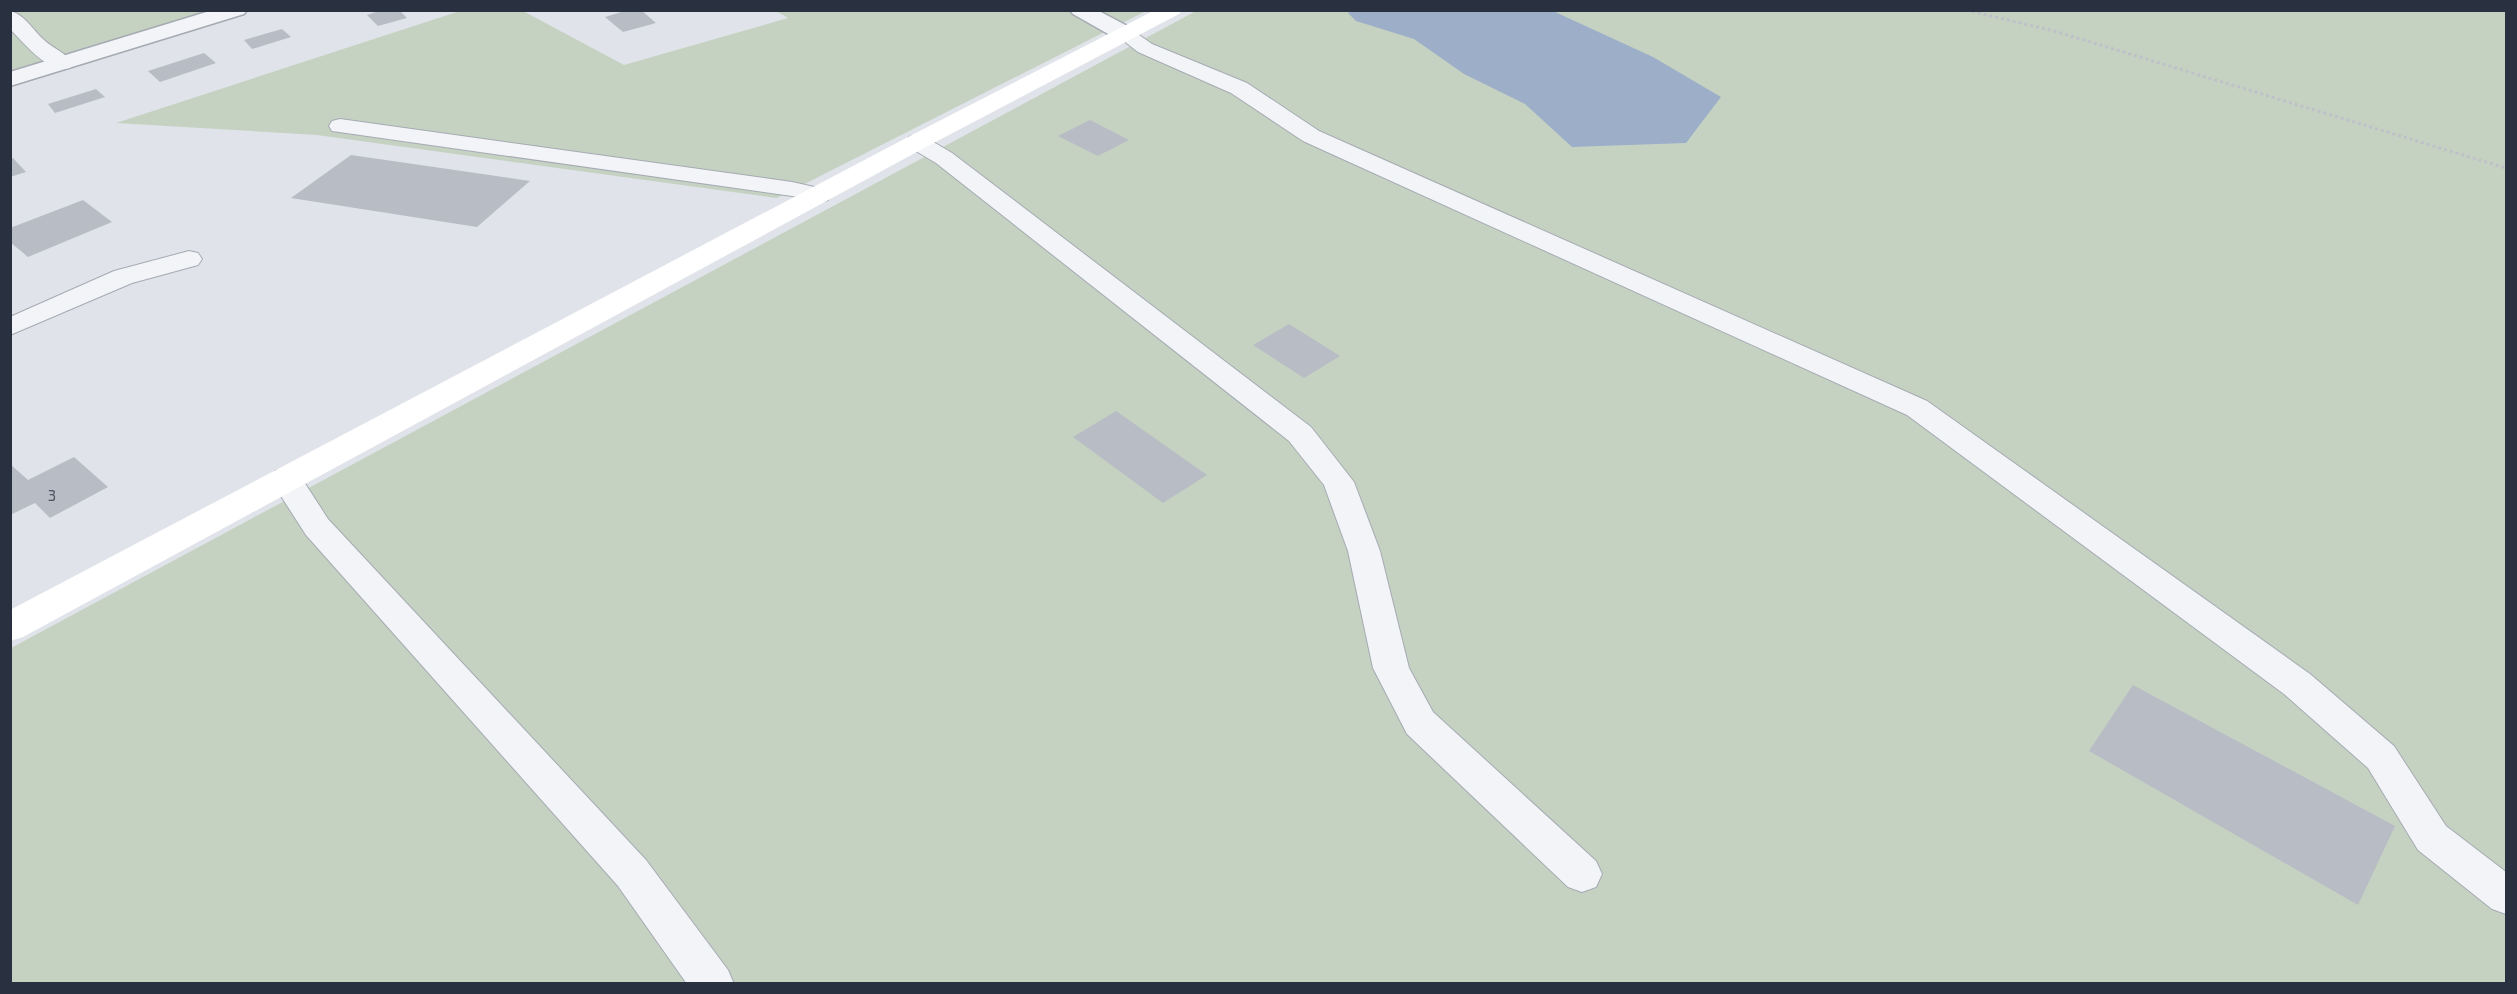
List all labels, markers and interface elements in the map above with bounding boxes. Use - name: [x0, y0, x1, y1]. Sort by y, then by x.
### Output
- house number: 3: [48, 486, 56, 504]

